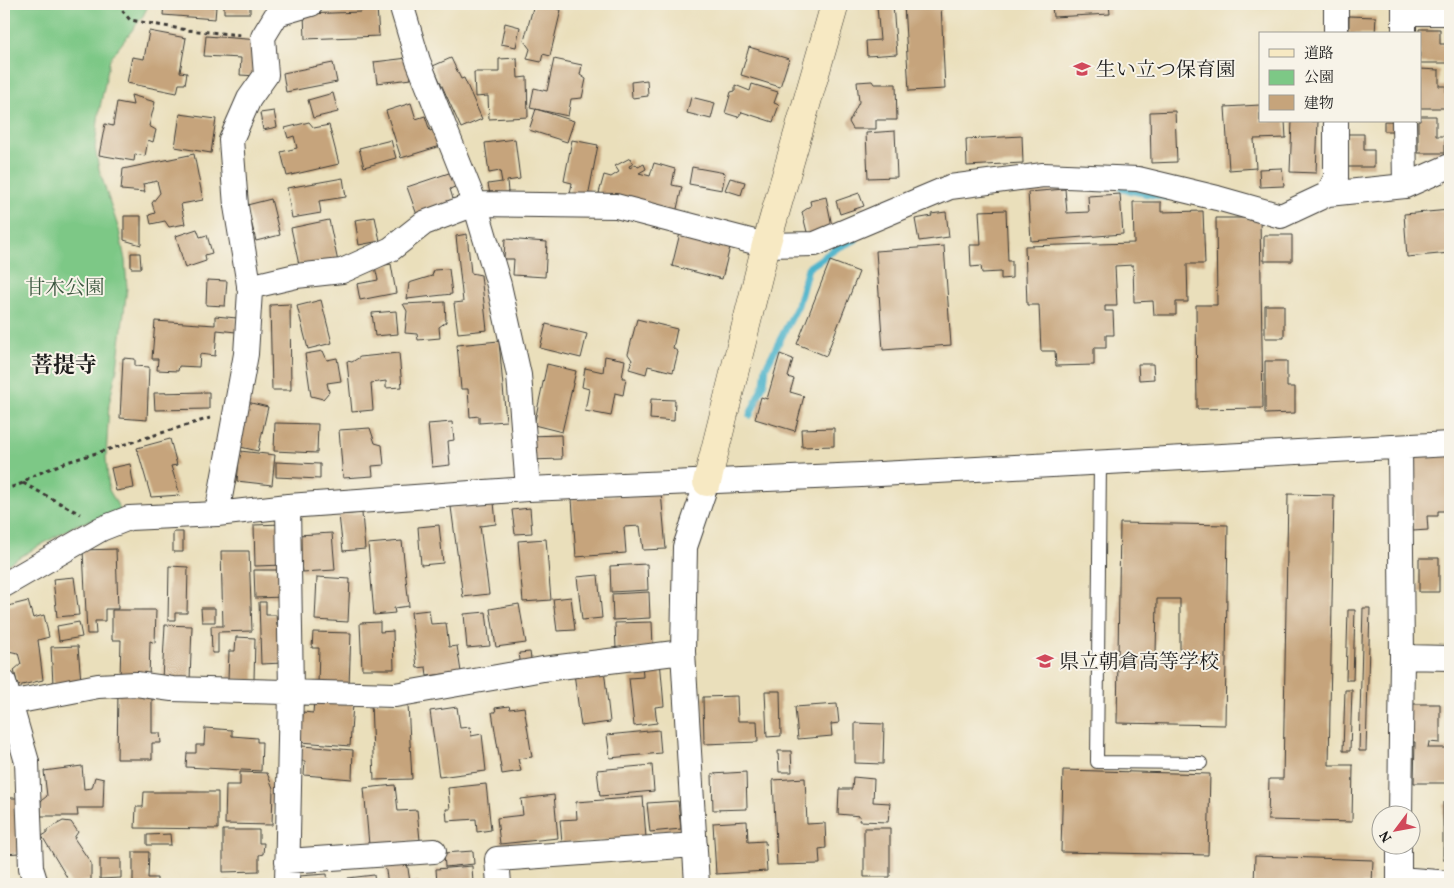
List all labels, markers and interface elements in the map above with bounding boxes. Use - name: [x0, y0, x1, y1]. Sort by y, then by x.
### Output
- legend: [1259, 32, 1422, 122]
- text: 道路: [1304, 44, 1334, 65]
- place label: 生い立つ保育園: [1096, 57, 1236, 85]
- school or university icon: 生い立つ保育園: [1072, 59, 1092, 79]
- text: 公園: [1304, 68, 1334, 89]
- text: 建物: [1304, 94, 1334, 115]
- park label: 甘木公園: [25, 275, 105, 303]
- district label: 菩提寺: [31, 351, 97, 382]
- place label: 県立朝倉高等学校: [1059, 649, 1219, 677]
- school or university icon: 県立朝倉高等学校: [1035, 651, 1055, 671]
- north arrow: [1372, 806, 1422, 856]
- text: N: [1375, 827, 1397, 845]

